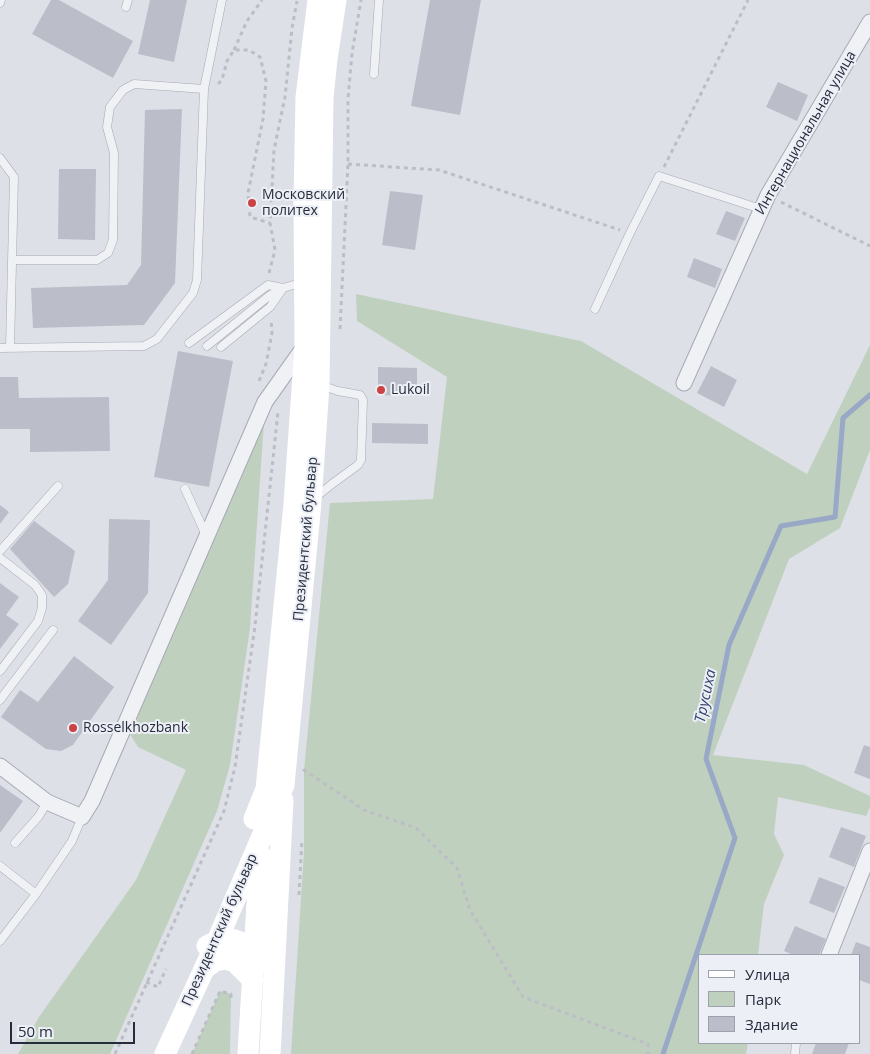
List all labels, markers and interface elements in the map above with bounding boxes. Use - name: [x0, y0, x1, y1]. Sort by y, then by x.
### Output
- street label: Интернациональная улица: [752, 48, 860, 218]
- place label: Московский политех: [262, 187, 345, 220]
- marker: Московский политех: [246, 197, 258, 209]
- place label: Lukoil: [391, 382, 430, 398]
- marker: Lukoil: [375, 384, 387, 396]
- street label: Президентский бульвар: [290, 456, 322, 622]
- water label: Трусиха: [692, 668, 720, 724]
- place label: Rosselkhozbank: [83, 720, 188, 736]
- marker: Rosselkhozbank: [67, 722, 79, 734]
- street label: Президентский бульвар: [179, 851, 261, 1009]
- legend: [698, 954, 860, 1044]
- text: Улица: [745, 964, 790, 984]
- text: Парк: [745, 989, 781, 1009]
- scale bar: [12, 1012, 138, 1044]
- text: Здание: [745, 1014, 798, 1034]
- text: 50 m: [18, 1021, 53, 1041]

